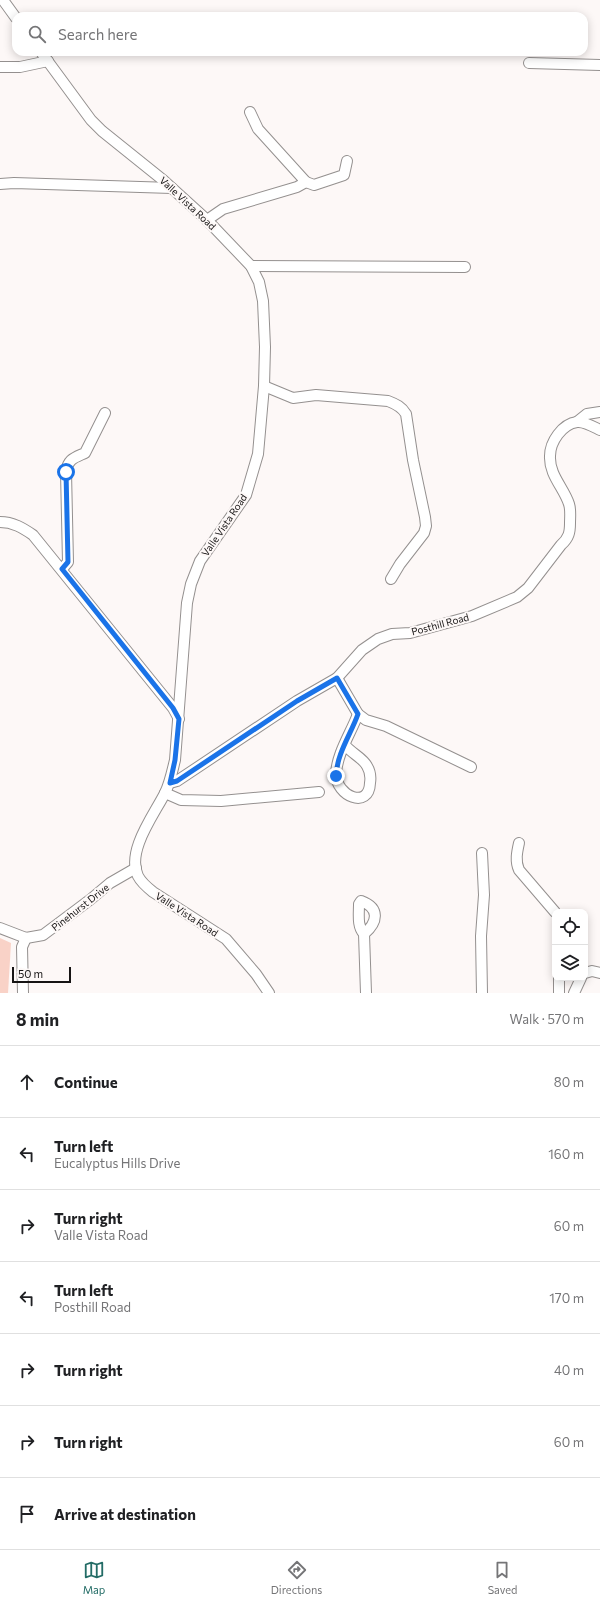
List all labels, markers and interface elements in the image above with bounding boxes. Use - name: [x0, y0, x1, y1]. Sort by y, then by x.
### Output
- search box: [12, 12, 588, 56]
- icon: search: [26, 23, 48, 45]
- text: Search here: [58, 25, 137, 43]
- street label: Valle Vista Road: [157, 174, 219, 232]
- route start: [57, 463, 75, 481]
- street label: Valle Vista Road: [199, 491, 249, 558]
- street label: Posthill Road: [410, 610, 470, 637]
- route end: [327, 767, 345, 785]
- street label: Pinehurst Drive: [49, 881, 111, 933]
- street label: Valle Vista Road: [153, 889, 221, 939]
- map controls: [552, 909, 588, 981]
- button: locate: [552, 909, 588, 945]
- button: layers: [552, 945, 588, 981]
- scale bar: [12, 965, 71, 984]
- text: 50 m: [18, 967, 43, 980]
- text: 8 min: [16, 1009, 59, 1030]
- text: Walk · 570 m: [510, 1011, 584, 1027]
- icon: ahead: [16, 1071, 38, 1093]
- text: Continue: [54, 1073, 118, 1091]
- text: 80 m: [554, 1074, 584, 1090]
- text: Turn left: [54, 1137, 113, 1155]
- icon: left: [16, 1143, 38, 1165]
- text: 160 m: [548, 1146, 584, 1162]
- text: Eucalyptus Hills Drive: [54, 1155, 180, 1171]
- text: Turn right: [54, 1209, 123, 1227]
- icon: right: [16, 1215, 38, 1237]
- text: 60 m: [554, 1218, 584, 1234]
- text: Valle Vista Road: [54, 1227, 148, 1243]
- text: Turn left: [54, 1281, 113, 1299]
- icon: left: [16, 1287, 38, 1309]
- text: 170 m: [549, 1290, 584, 1306]
- text: Posthill Road: [54, 1299, 131, 1315]
- icon: right: [16, 1359, 38, 1381]
- text: Turn right: [54, 1361, 123, 1379]
- text: 40 m: [554, 1362, 584, 1378]
- icon: right: [16, 1431, 38, 1453]
- text: Turn right: [54, 1433, 123, 1451]
- text: 60 m: [554, 1434, 584, 1450]
- icon: arrive: [16, 1503, 38, 1525]
- text: Arrive at destination: [54, 1505, 196, 1523]
- tab: Map: [83, 1559, 105, 1596]
- tab: Directions: [271, 1559, 322, 1596]
- tab: Saved: [488, 1559, 517, 1596]

